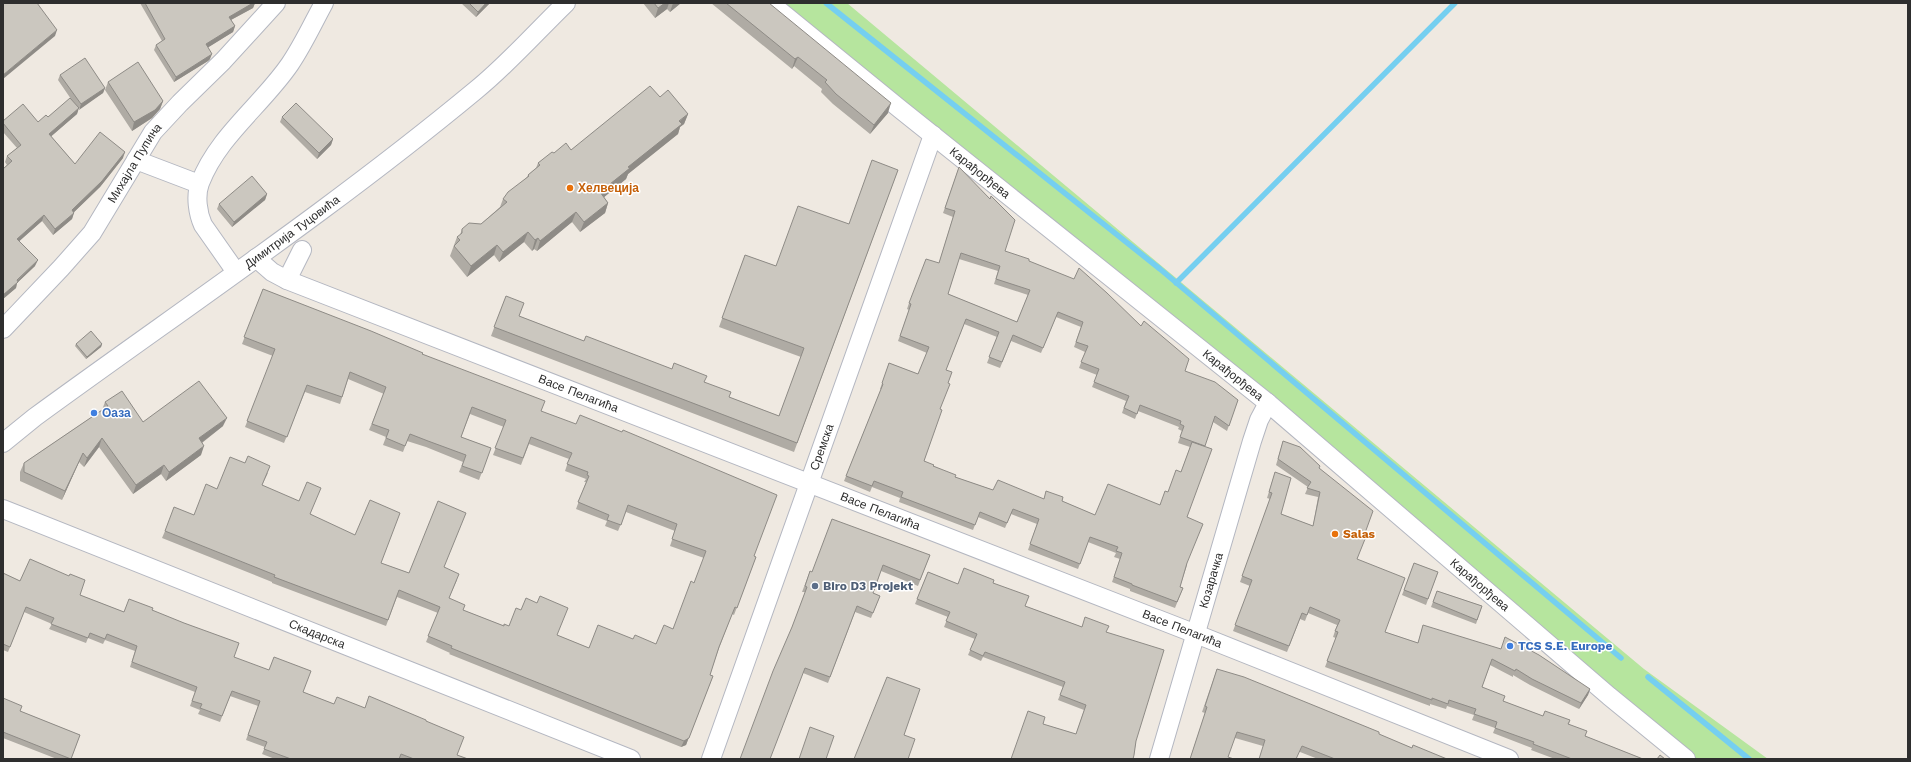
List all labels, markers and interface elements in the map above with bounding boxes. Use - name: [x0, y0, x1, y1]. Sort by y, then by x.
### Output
- street label: Михајла Пупина: [105, 120, 165, 205]
- street label: Карађорђева: [947, 144, 1013, 201]
- place label: Хелвеција: [578, 181, 639, 195]
- marker: Хелвеција: [565, 183, 575, 193]
- street label: Димитрија Туцовића: [242, 192, 343, 271]
- street label: Карађорђева: [1200, 347, 1266, 404]
- street label: Васе Пелагића: [536, 372, 621, 415]
- place label: Оаза: [102, 406, 131, 420]
- marker: Оаза: [89, 408, 99, 418]
- street label: Сремска: [807, 422, 837, 472]
- street label: Васе Пелагића: [838, 489, 923, 533]
- place label: Salas: [1343, 527, 1376, 541]
- marker: Salas: [1330, 529, 1340, 539]
- street label: Козарачка: [1196, 551, 1226, 610]
- street label: Карађорђева: [1447, 556, 1512, 614]
- place label: Biro D3 Projekt: [823, 579, 914, 593]
- marker: Biro D3 Projekt: [810, 581, 820, 591]
- street label: Васе Пелагића: [1140, 607, 1224, 651]
- street label: Скадарска: [287, 617, 348, 652]
- place label: TCS S.E. Europe: [1518, 639, 1612, 653]
- marker: TCS S.E. Europe: [1505, 641, 1515, 651]

